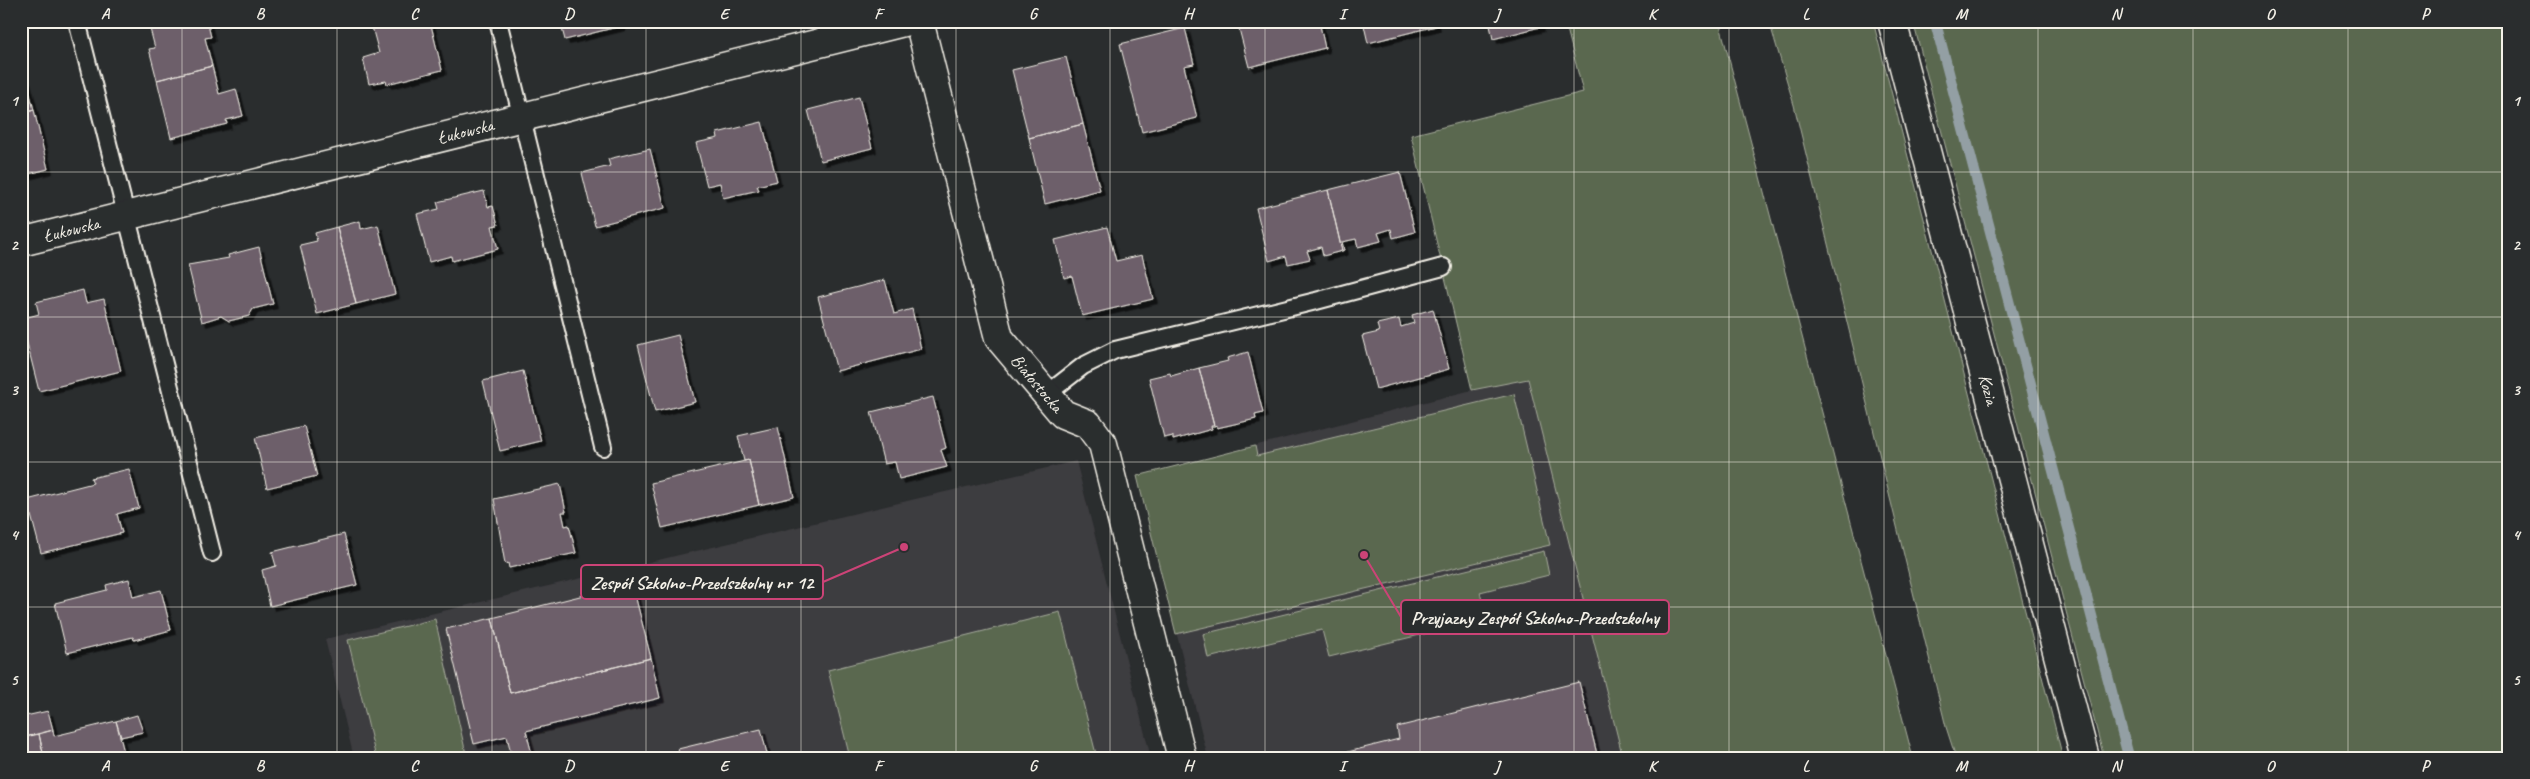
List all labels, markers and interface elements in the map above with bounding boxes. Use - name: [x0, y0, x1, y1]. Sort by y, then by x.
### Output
- text: A: [101, 4, 111, 24]
- text: B: [256, 4, 266, 24]
- text: C: [410, 4, 420, 24]
- text: D: [564, 4, 575, 24]
- text: E: [720, 4, 731, 24]
- text: F: [874, 4, 885, 24]
- text: G: [1029, 4, 1039, 24]
- text: H: [1183, 4, 1195, 24]
- text: I: [1339, 4, 1349, 24]
- text: J: [1493, 4, 1502, 24]
- text: K: [1648, 4, 1660, 24]
- text: L: [1803, 4, 1811, 24]
- text: M: [1955, 4, 1969, 24]
- text: N: [2111, 4, 2124, 24]
- text: O: [2266, 4, 2276, 24]
- text: P: [2421, 4, 2431, 24]
- text: 1: [10, 91, 19, 111]
- text: 1: [2512, 91, 2521, 111]
- street label: Łukowska: [435, 113, 497, 149]
- street label: Łukowska: [41, 211, 103, 247]
- text: 2: [10, 235, 19, 255]
- text: 2: [2512, 235, 2521, 255]
- street label: Białostocka: [1006, 349, 1069, 418]
- street label: Kozia: [1974, 372, 2003, 409]
- text: 3: [10, 380, 19, 400]
- text: 3: [2512, 380, 2521, 400]
- text: 4: [10, 525, 19, 545]
- text: 4: [2512, 525, 2521, 545]
- callout: Zespół Szkolno-Przedszkolny nr 12: [581, 565, 823, 599]
- text: Zespół Szkolno-Przedszkolny nr 12: [591, 571, 816, 595]
- callout: Przyjazny Zespół Szkolno-Przedszkolny: [1401, 600, 1669, 634]
- text: Przyjazny Zespół Szkolno-Przedszkolny: [1411, 606, 1662, 630]
- text: 5: [11, 670, 20, 690]
- text: 5: [2513, 670, 2522, 690]
- text: A: [101, 756, 111, 776]
- text: B: [256, 756, 266, 776]
- text: C: [410, 756, 420, 776]
- text: D: [564, 756, 575, 776]
- text: E: [720, 756, 731, 776]
- text: F: [874, 756, 885, 776]
- text: G: [1029, 756, 1039, 776]
- text: H: [1183, 756, 1195, 776]
- text: I: [1339, 756, 1349, 776]
- text: J: [1493, 756, 1502, 776]
- text: K: [1648, 756, 1660, 776]
- text: L: [1803, 756, 1811, 776]
- text: M: [1955, 756, 1969, 776]
- text: N: [2111, 756, 2124, 776]
- text: O: [2266, 756, 2276, 776]
- text: P: [2421, 756, 2431, 776]

